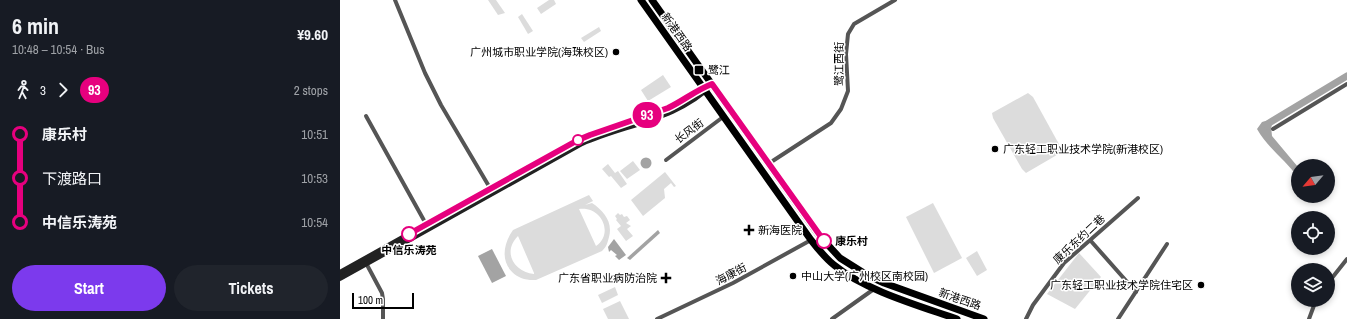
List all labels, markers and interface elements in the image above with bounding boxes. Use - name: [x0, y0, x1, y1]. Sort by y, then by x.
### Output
- street label: 新港西路: [659, 10, 695, 54]
- text: 6 min: [12, 11, 59, 41]
- text: ¥9.60: [297, 24, 328, 45]
- text: 10:48 – 10:54 · Bus: [12, 41, 104, 58]
- street label: 鹭江西街: [832, 42, 846, 86]
- place label: 广州城市职业学院(海珠校区): [470, 45, 608, 59]
- marker: 广州城市职业学院(海珠校区): [611, 47, 621, 57]
- place label: 鹭江: [708, 63, 730, 77]
- marker: 鹭江: [693, 64, 705, 76]
- icon: walk: [12, 79, 34, 101]
- icon: forward: [52, 79, 74, 101]
- text: 93: [88, 81, 101, 99]
- text: 3: [40, 82, 46, 99]
- text: 2 stops: [294, 82, 328, 99]
- line badge: 93: [629, 102, 665, 128]
- text: 93: [641, 106, 653, 124]
- street label: 长风街: [672, 115, 706, 147]
- text: 康乐村: [42, 124, 87, 145]
- text: 10:51: [301, 126, 328, 143]
- unlabelled marker: [572, 134, 584, 146]
- place label: 广东轻工职业技术学院(新港校区): [1003, 142, 1163, 156]
- marker: 广东轻工职业技术学院(新港校区): [990, 144, 1000, 154]
- north arrow: [1291, 159, 1335, 203]
- map controls: [1291, 159, 1335, 307]
- text: 下渡路口: [42, 168, 102, 189]
- text: 10:53: [301, 170, 328, 187]
- street label: 康乐东约二巷: [1050, 211, 1108, 267]
- button: locate: [1291, 211, 1335, 255]
- text: 中信乐涛苑: [42, 212, 117, 233]
- text: 10:54: [301, 214, 328, 231]
- place label: 新海医院: [758, 223, 802, 237]
- marker: 新海医院: [743, 224, 755, 236]
- marker: 中信乐涛苑: [401, 226, 417, 242]
- marker: 康乐村: [816, 233, 832, 249]
- place label: 康乐村: [835, 234, 868, 248]
- place label: 中信乐涛苑: [382, 243, 437, 257]
- street label: 海康街: [713, 260, 749, 288]
- button: layers: [1291, 263, 1335, 307]
- button: Start: [12, 265, 166, 311]
- button: Tickets: [174, 265, 328, 311]
- place label: 中山大学(广州校区南校园): [801, 269, 928, 283]
- place label: 广东省职业病防治院: [558, 271, 657, 285]
- marker: 中山大学(广州校区南校园): [788, 271, 798, 281]
- marker: 广东省职业病防治院: [660, 272, 672, 284]
- place label: 广东轻工职业技术学院住宅区: [1050, 278, 1193, 292]
- marker: 广东轻工职业技术学院住宅区: [1196, 280, 1206, 290]
- street label: 新港西路: [937, 285, 983, 313]
- scale bar: [352, 291, 414, 310]
- text: 100 m: [358, 293, 383, 307]

